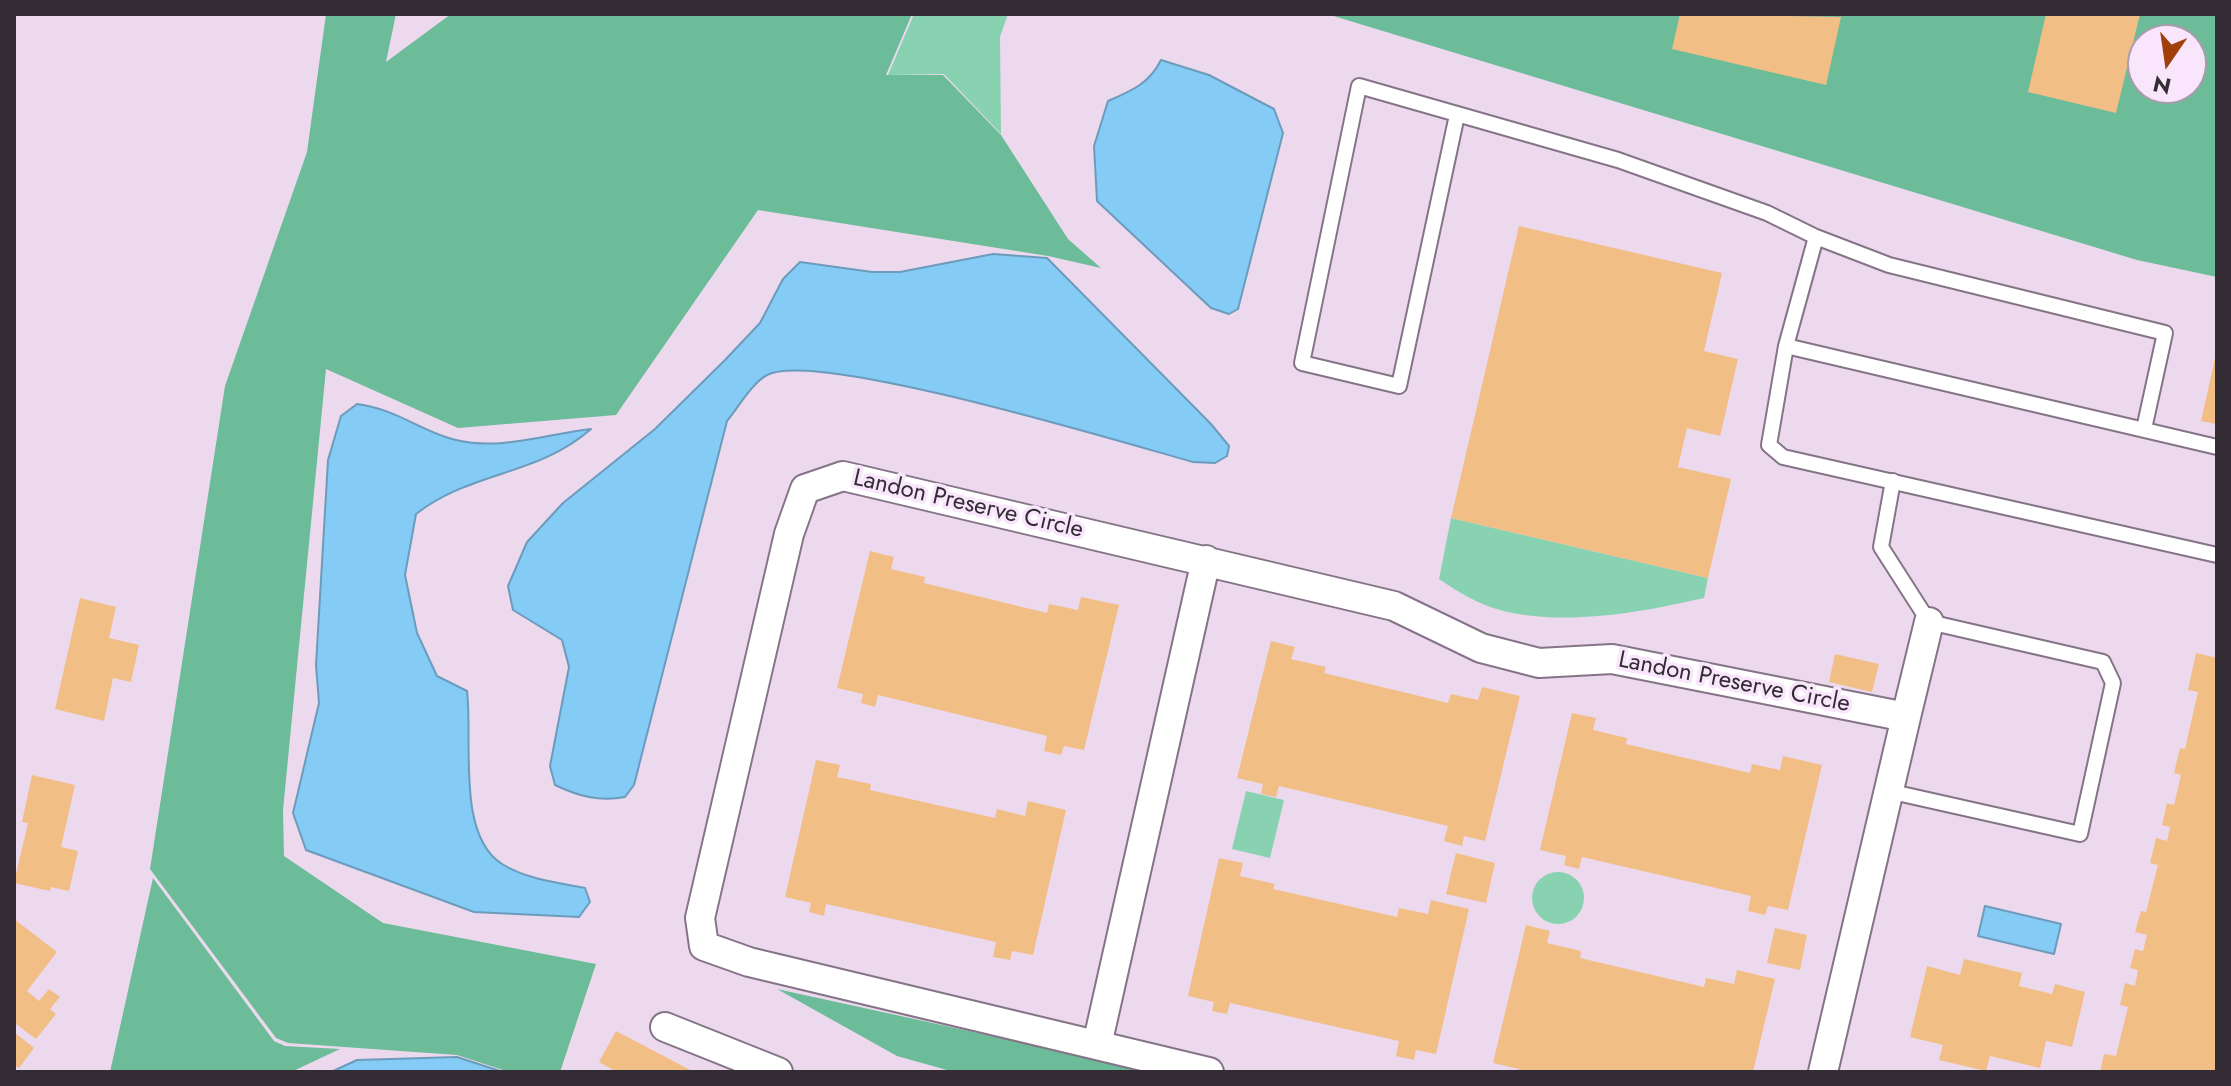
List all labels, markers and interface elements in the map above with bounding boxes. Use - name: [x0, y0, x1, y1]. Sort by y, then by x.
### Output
- north arrow: [2127, 24, 2207, 104]
- text: N: [2150, 68, 2174, 103]
- street label: Landon Preserve Circle: [850, 465, 1086, 545]
- street label: Landon Preserve Circle: [1616, 646, 1852, 720]

